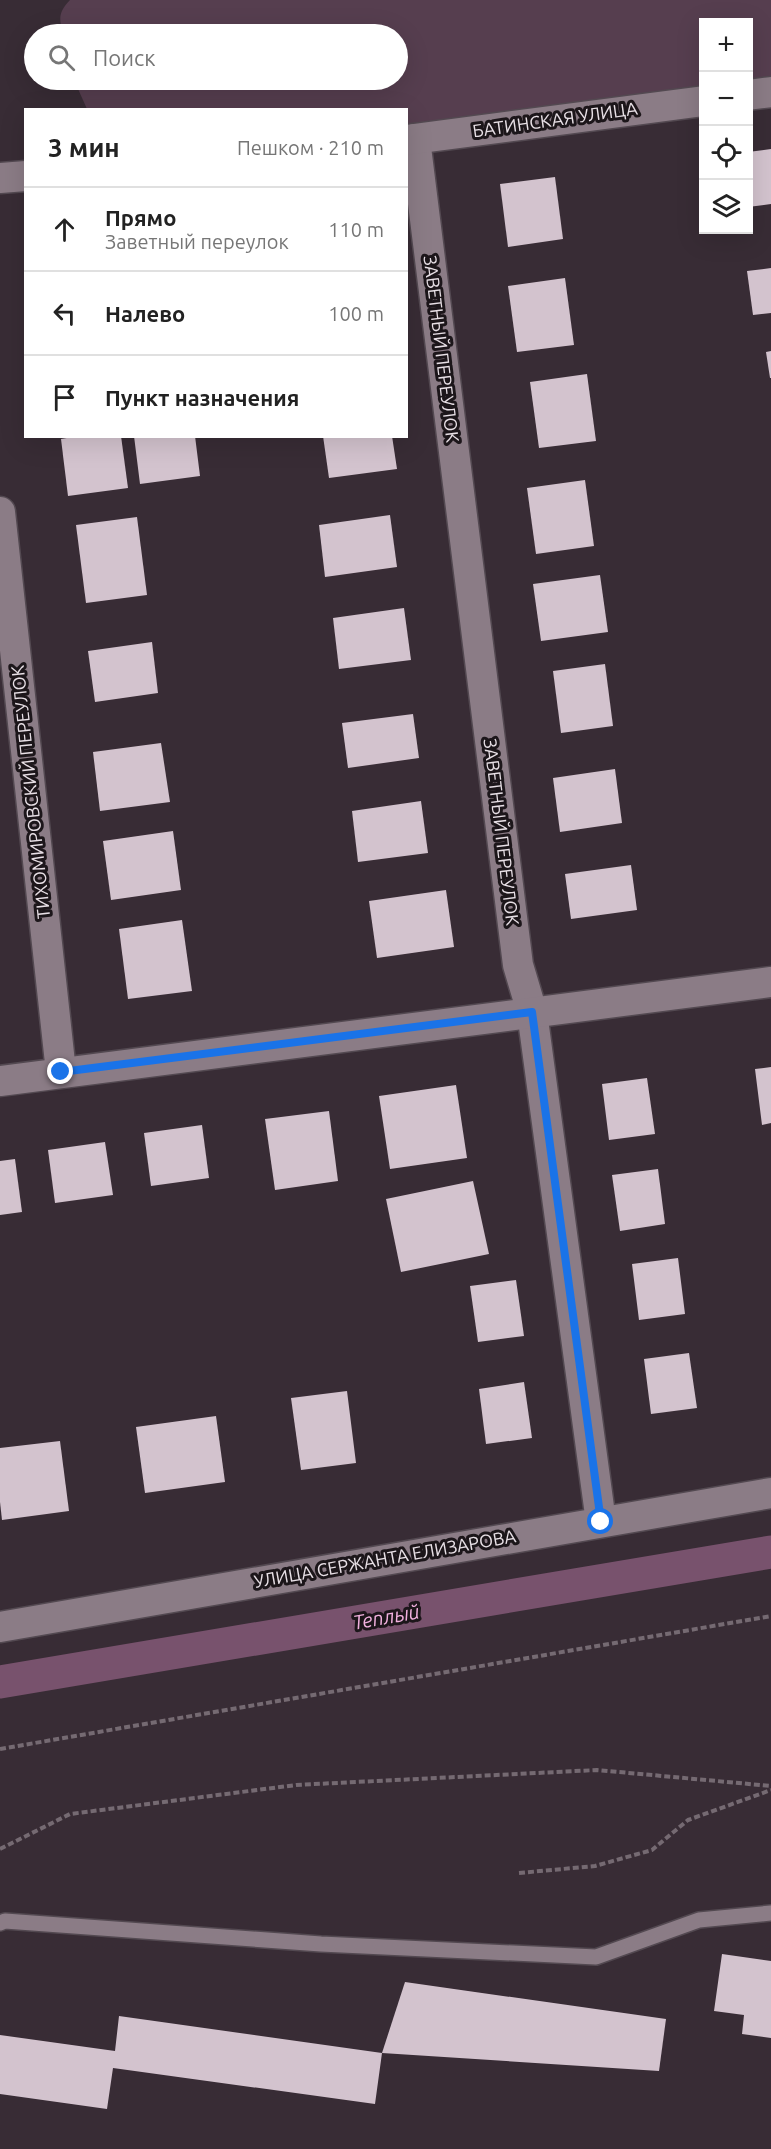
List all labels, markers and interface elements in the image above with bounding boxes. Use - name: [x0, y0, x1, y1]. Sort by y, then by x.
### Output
- map controls: [699, 18, 753, 234]
- button: +: [699, 18, 753, 72]
- search box: [24, 24, 408, 90]
- icon: search: [45, 41, 78, 74]
- text: Поиск: [93, 45, 156, 70]
- button: −: [699, 72, 753, 126]
- street label: БАТИНСКАЯ УЛИЦА: [471, 97, 639, 140]
- button: locate: [699, 126, 753, 180]
- text: 3 мин: [48, 133, 120, 162]
- text: Пешком · 210 m: [237, 136, 384, 159]
- button: layers: [699, 180, 753, 234]
- text: Прямо: [105, 205, 176, 230]
- icon: ahead: [48, 213, 81, 246]
- text: 110 m: [328, 218, 384, 241]
- text: Заветный переулок: [105, 230, 289, 253]
- street label: ЗАВЕТНЫЙ ПЕРЕУЛОК: [421, 254, 463, 443]
- icon: left: [48, 297, 81, 330]
- text: Налево: [105, 301, 185, 326]
- text: 100 m: [328, 302, 384, 325]
- icon: arrive: [48, 381, 81, 414]
- text: Пункт назначения: [105, 385, 299, 410]
- street label: ТИХОМИРОВСКИЙ ПЕРЕУЛОК: [7, 665, 53, 920]
- street label: ЗАВЕТНЫЙ ПЕРЕУЛОК: [481, 737, 523, 926]
- route end: [47, 1058, 73, 1084]
- route start: [587, 1508, 613, 1534]
- street label: УЛИЦА СЕРЖАНТА ЕЛИЗАРОВА: [252, 1525, 518, 1591]
- water label: Теплый: [351, 1599, 421, 1634]

